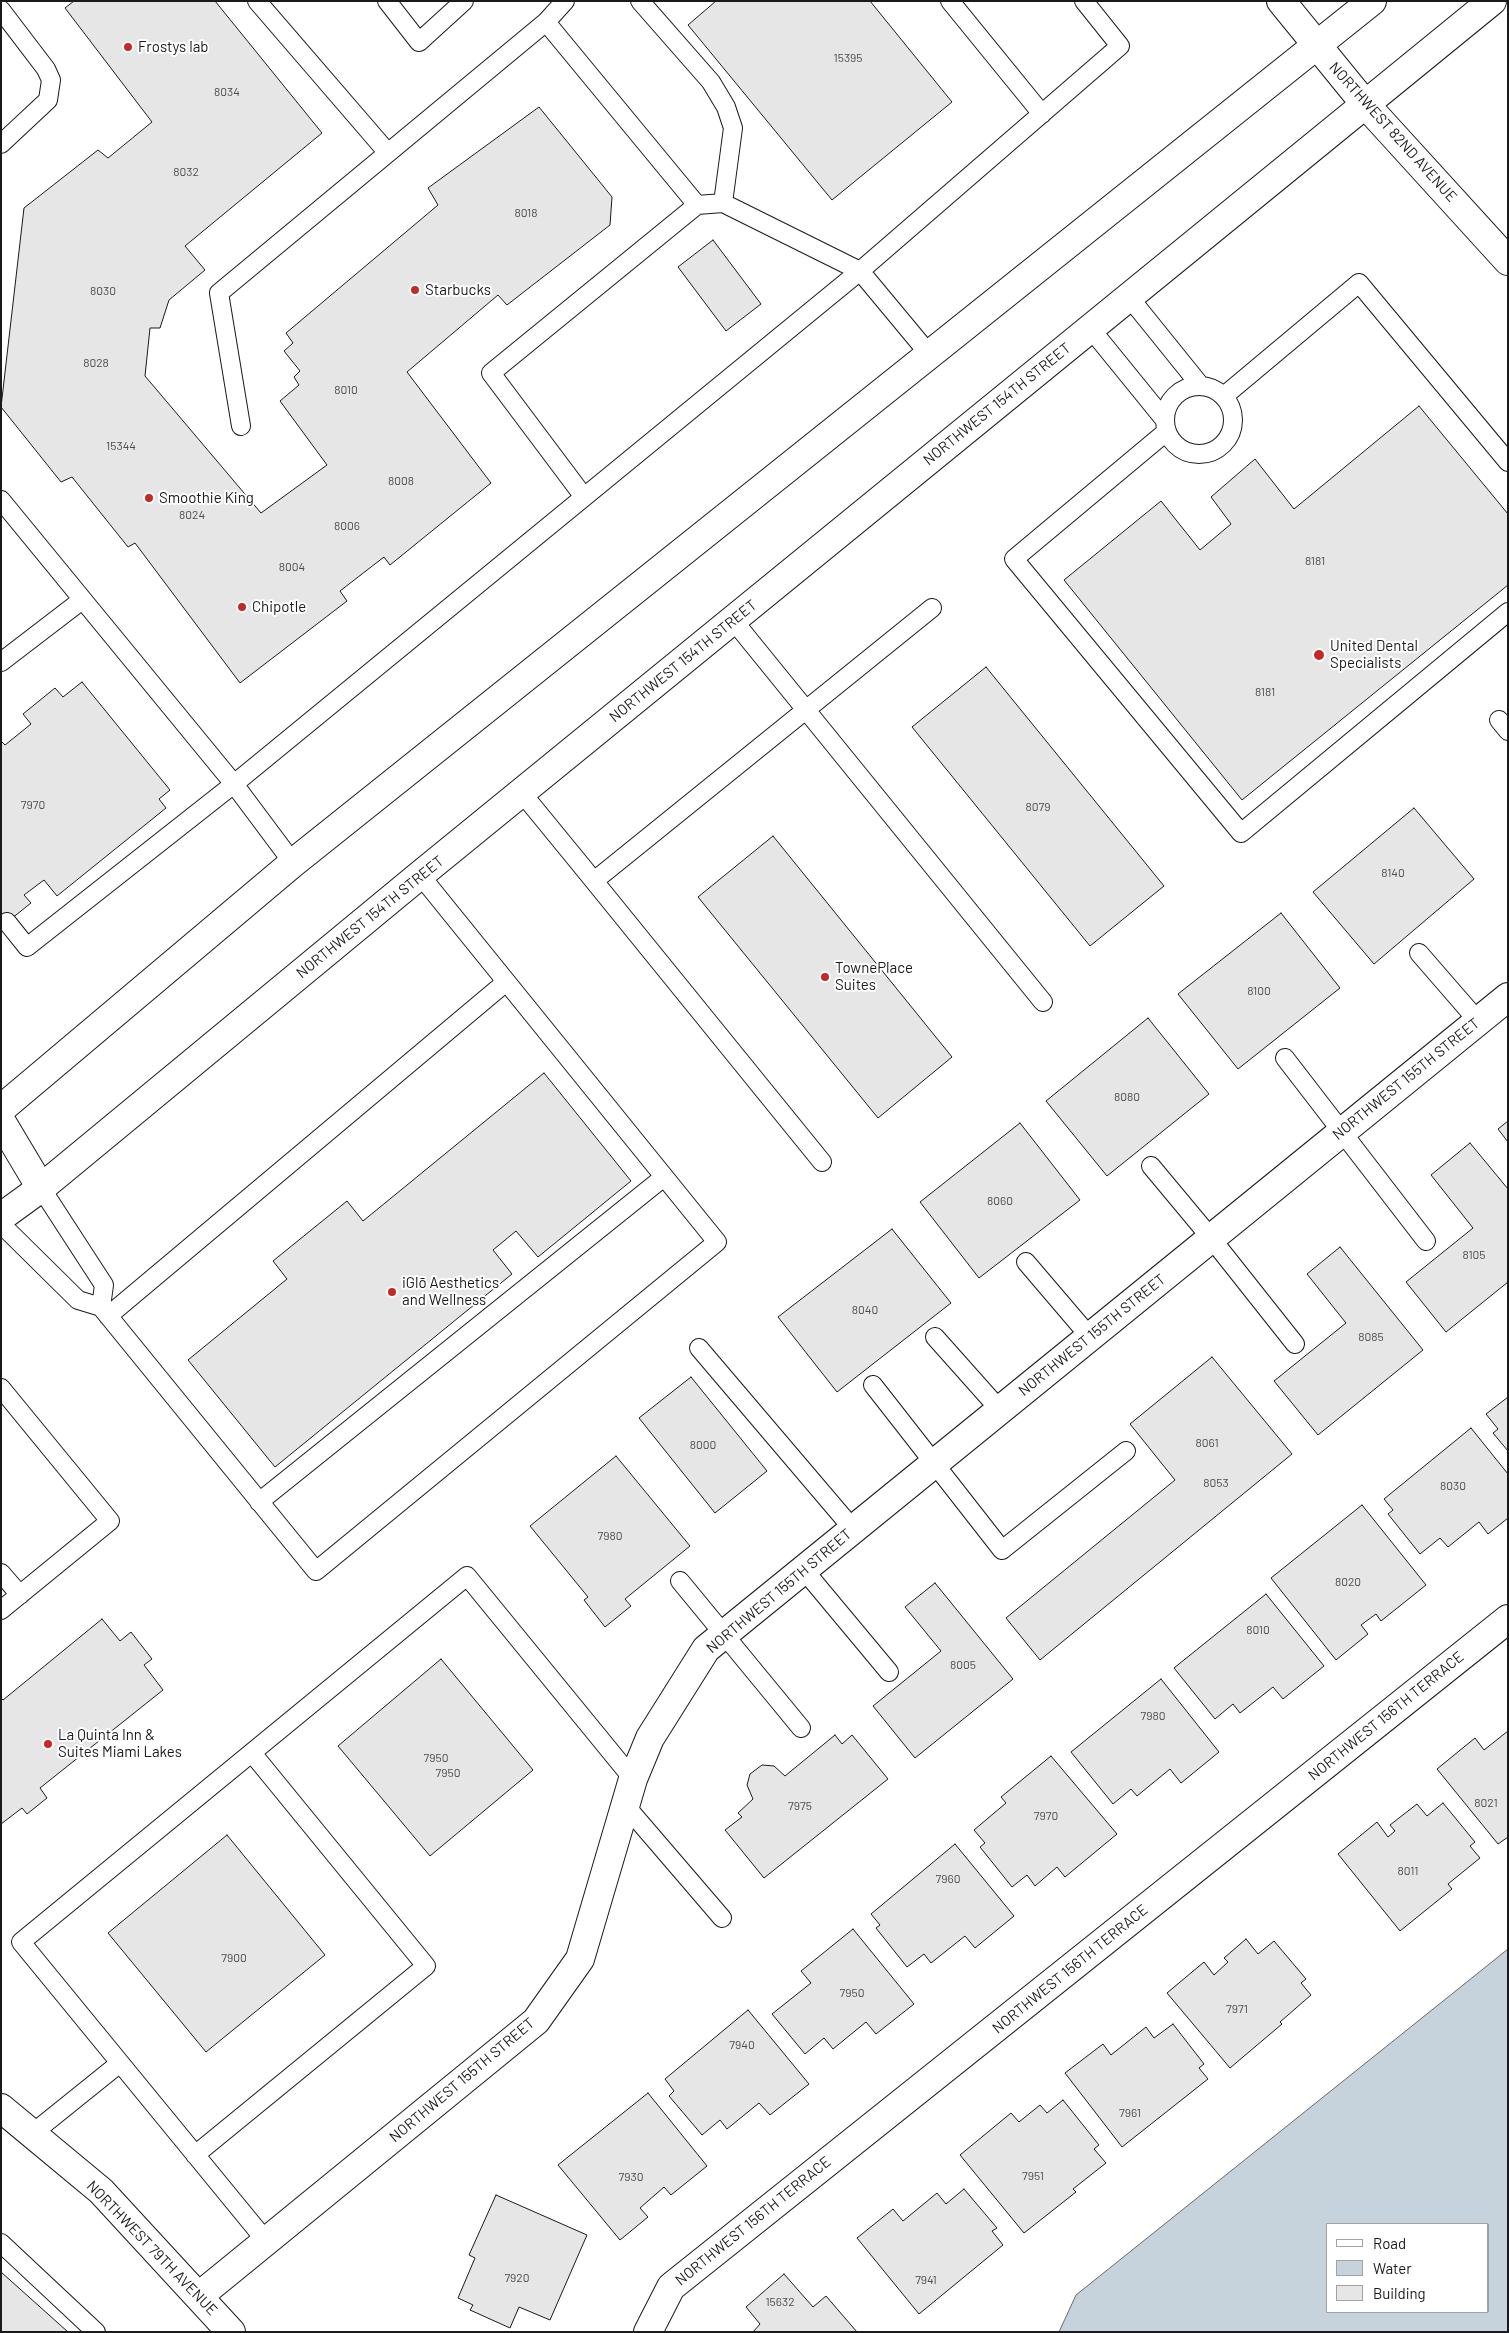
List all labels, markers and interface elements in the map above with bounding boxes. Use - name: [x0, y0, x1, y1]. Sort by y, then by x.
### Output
- place label: Frostys lab: [138, 38, 209, 56]
- marker: Frostys lab: [122, 41, 134, 53]
- house number: 15395: [834, 51, 862, 65]
- street label: NORTHWEST 82ND AVENUE: [1325, 58, 1461, 206]
- house number: 8034: [214, 85, 240, 99]
- house number: 8032: [173, 165, 199, 179]
- house number: 8018: [514, 206, 538, 220]
- place label: Starbucks: [425, 281, 491, 299]
- house number: 8030: [90, 284, 116, 298]
- marker: Starbucks: [409, 284, 421, 296]
- street label: NORTHWEST 154TH STREET: [920, 339, 1074, 469]
- house number: 8028: [83, 356, 109, 370]
- house number: 8010: [334, 383, 358, 397]
- house number: 15344: [106, 439, 136, 453]
- house number: 8008: [388, 474, 414, 488]
- place label: Smoothie King: [159, 489, 254, 507]
- marker: Smoothie King: [143, 492, 155, 504]
- house number: 8024: [179, 508, 205, 522]
- house number: 8006: [334, 519, 360, 533]
- house number: 8181: [1305, 554, 1325, 568]
- house number: 8004: [279, 560, 305, 574]
- street label: NORTHWEST 154TH STREET: [606, 596, 760, 726]
- place label: Chipotle: [252, 598, 306, 616]
- marker: Chipotle: [236, 601, 248, 613]
- place label: United Dental Specialists: [1330, 637, 1418, 672]
- marker: United Dental Specialists: [1312, 648, 1326, 662]
- house number: 8181: [1255, 685, 1275, 699]
- house number: 7970: [21, 798, 45, 812]
- house number: 8079: [1026, 800, 1050, 814]
- street label: NORTHWEST 154TH STREET: [293, 852, 447, 982]
- house number: 8140: [1381, 866, 1405, 880]
- place label: TownePlace Suites: [835, 959, 913, 994]
- marker: TownePlace Suites: [819, 971, 831, 983]
- house number: 8100: [1247, 984, 1271, 998]
- street label: NORTHWEST 155TH STREET: [1329, 1014, 1483, 1144]
- house number: 8080: [1114, 1090, 1140, 1104]
- house number: 8060: [987, 1194, 1013, 1208]
- house number: 8105: [1462, 1248, 1486, 1262]
- street label: NORTHWEST 155TH STREET: [1015, 1270, 1169, 1400]
- place label: iGlō Aesthetics and Wellness: [402, 1274, 499, 1309]
- marker: iGlō Aesthetics and Wellness: [386, 1286, 398, 1298]
- house number: 8040: [852, 1303, 878, 1317]
- house number: 8085: [1358, 1330, 1384, 1344]
- house number: 8061: [1195, 1436, 1219, 1450]
- house number: 8000: [690, 1438, 716, 1452]
- house number: 8053: [1203, 1476, 1229, 1490]
- house number: 8030: [1440, 1479, 1466, 1493]
- street label: NORTHWEST 155TH STREET: [703, 1525, 855, 1657]
- house number: 7980: [598, 1529, 622, 1543]
- house number: 8020: [1335, 1575, 1361, 1589]
- house number: 8010: [1246, 1623, 1270, 1637]
- street label: NORTHWEST 156TH TERRACE: [1305, 1648, 1467, 1784]
- house number: 8005: [950, 1658, 976, 1672]
- house number: 7980: [1141, 1709, 1165, 1723]
- place label: La Quinta Inn & Suites Miami Lakes: [58, 1726, 182, 1761]
- marker: La Quinta Inn & Suites Miami Lakes: [42, 1738, 54, 1750]
- house number: 7950: [424, 1751, 448, 1765]
- house number: 7950: [436, 1766, 460, 1780]
- house number: 8021: [1474, 1796, 1498, 1810]
- house number: 7975: [788, 1799, 812, 1813]
- house number: 7970: [1034, 1809, 1058, 1823]
- house number: 8011: [1397, 1864, 1419, 1878]
- house number: 7960: [936, 1872, 960, 1886]
- street label: NORTHWEST 156TH TERRACE: [989, 1901, 1151, 2037]
- house number: 7900: [221, 1951, 247, 1965]
- house number: 7950: [840, 1986, 864, 2000]
- house number: 7971: [1226, 2002, 1248, 2016]
- street label: NORTHWEST 155TH STREET: [386, 2014, 538, 2146]
- house number: 7940: [729, 2038, 755, 2052]
- house number: 7961: [1119, 2106, 1141, 2120]
- street label: NORTHWEST 156TH TERRACE: [672, 2153, 834, 2289]
- house number: 7951: [1022, 2169, 1044, 2183]
- house number: 7930: [619, 2170, 643, 2184]
- street label: NORTHWEST 79TH AVENUE: [83, 2177, 221, 2319]
- legend: [1326, 2223, 1489, 2313]
- text: Road: [1373, 2234, 1406, 2252]
- text: Water: [1373, 2259, 1412, 2277]
- house number: 7920: [504, 2271, 530, 2285]
- house number: 7941: [915, 2273, 937, 2287]
- text: Building: [1373, 2284, 1426, 2302]
- house number: 15632: [765, 2295, 795, 2309]

